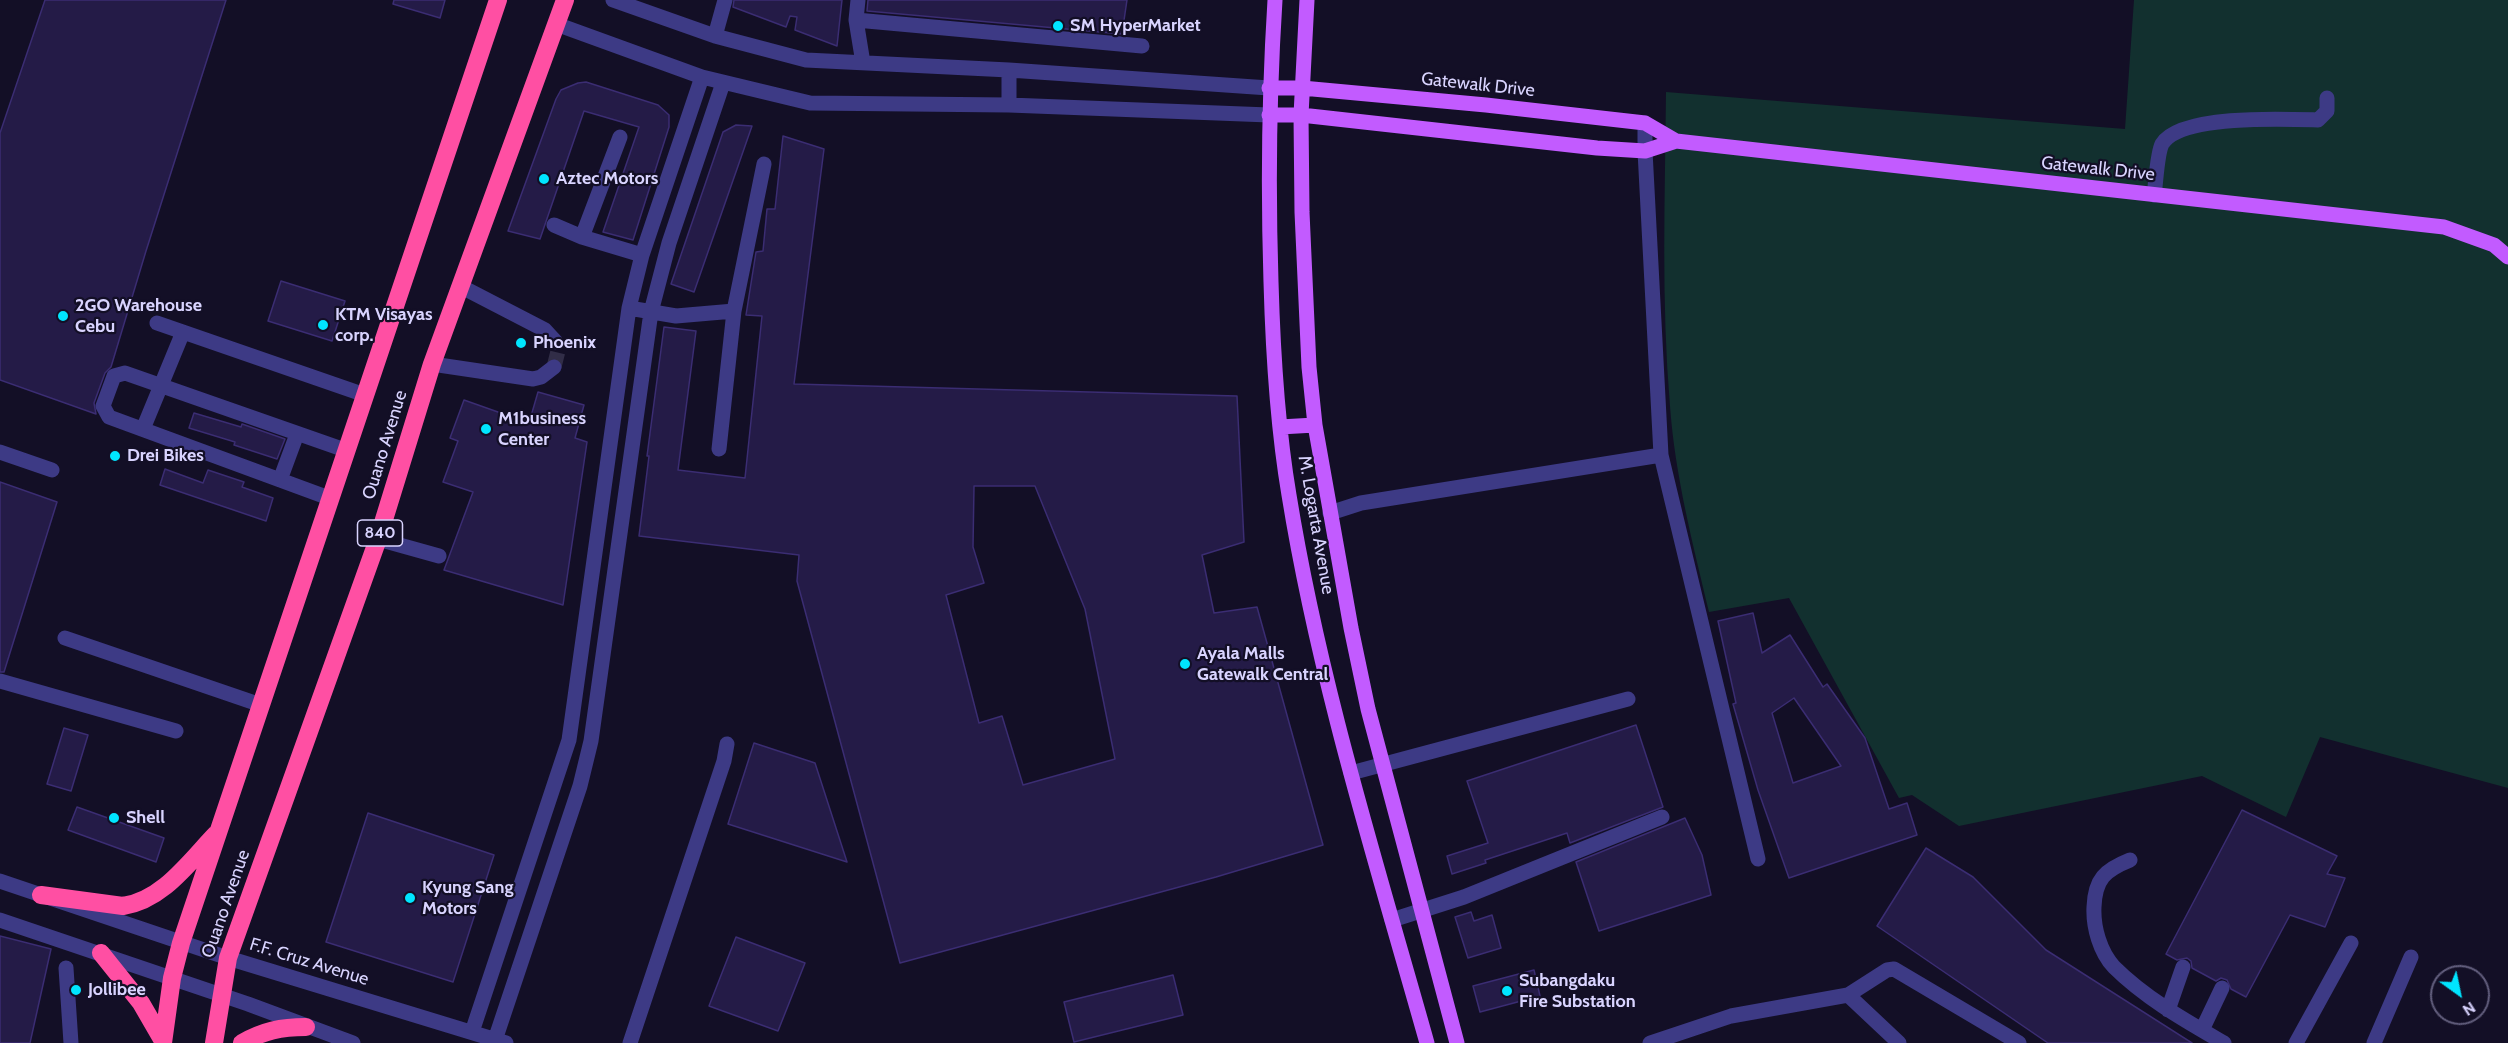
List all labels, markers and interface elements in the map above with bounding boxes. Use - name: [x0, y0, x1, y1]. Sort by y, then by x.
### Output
- place label: SM HyperMarket: [1070, 15, 1201, 37]
- marker: SM HyperMarket: [1051, 19, 1065, 33]
- street label: Gatewalk Drive: [1420, 68, 1536, 102]
- street label: Gatewalk Drive: [2040, 152, 2156, 186]
- place label: Aztec Motors: [556, 168, 658, 190]
- marker: Aztec Motors: [537, 172, 551, 186]
- place label: 2GO Warehouse Cebu: [75, 295, 202, 338]
- place label: KTM Visayas corp.: [335, 304, 433, 346]
- marker: 2GO Warehouse Cebu: [56, 309, 70, 323]
- marker: KTM Visayas corp.: [316, 318, 330, 332]
- place label: Phoenix: [533, 332, 596, 354]
- marker: Phoenix: [514, 336, 528, 350]
- street label: Ouano Avenue: [358, 388, 412, 502]
- place label: M1business Center: [498, 408, 586, 450]
- marker: M1business Center: [479, 422, 493, 436]
- place label: Drei Bikes: [127, 445, 204, 467]
- marker: Drei Bikes: [108, 449, 122, 463]
- street label: M. Logarta Avenue: [1293, 454, 1339, 596]
- road number: 840: [358, 520, 403, 546]
- place label: Ayala Malls Gatewalk Central: [1197, 643, 1328, 686]
- marker: Ayala Malls Gatewalk Central: [1178, 657, 1192, 671]
- place label: Shell: [126, 807, 165, 829]
- marker: Shell: [107, 811, 121, 825]
- street label: Ouano Avenue: [197, 847, 255, 961]
- place label: Kyung Sang Motors: [422, 877, 513, 920]
- marker: Kyung Sang Motors: [403, 891, 417, 905]
- street label: F.F. Cruz Avenue: [247, 934, 371, 990]
- north arrow: [2430, 965, 2490, 1025]
- place label: Subangdaku Fire Substation: [1519, 970, 1636, 1012]
- place label: Jollibee: [88, 979, 146, 1001]
- marker: Jollibee: [69, 983, 83, 997]
- marker: Subangdaku Fire Substation: [1500, 984, 1514, 998]
- text: N: [2459, 998, 2479, 1020]

